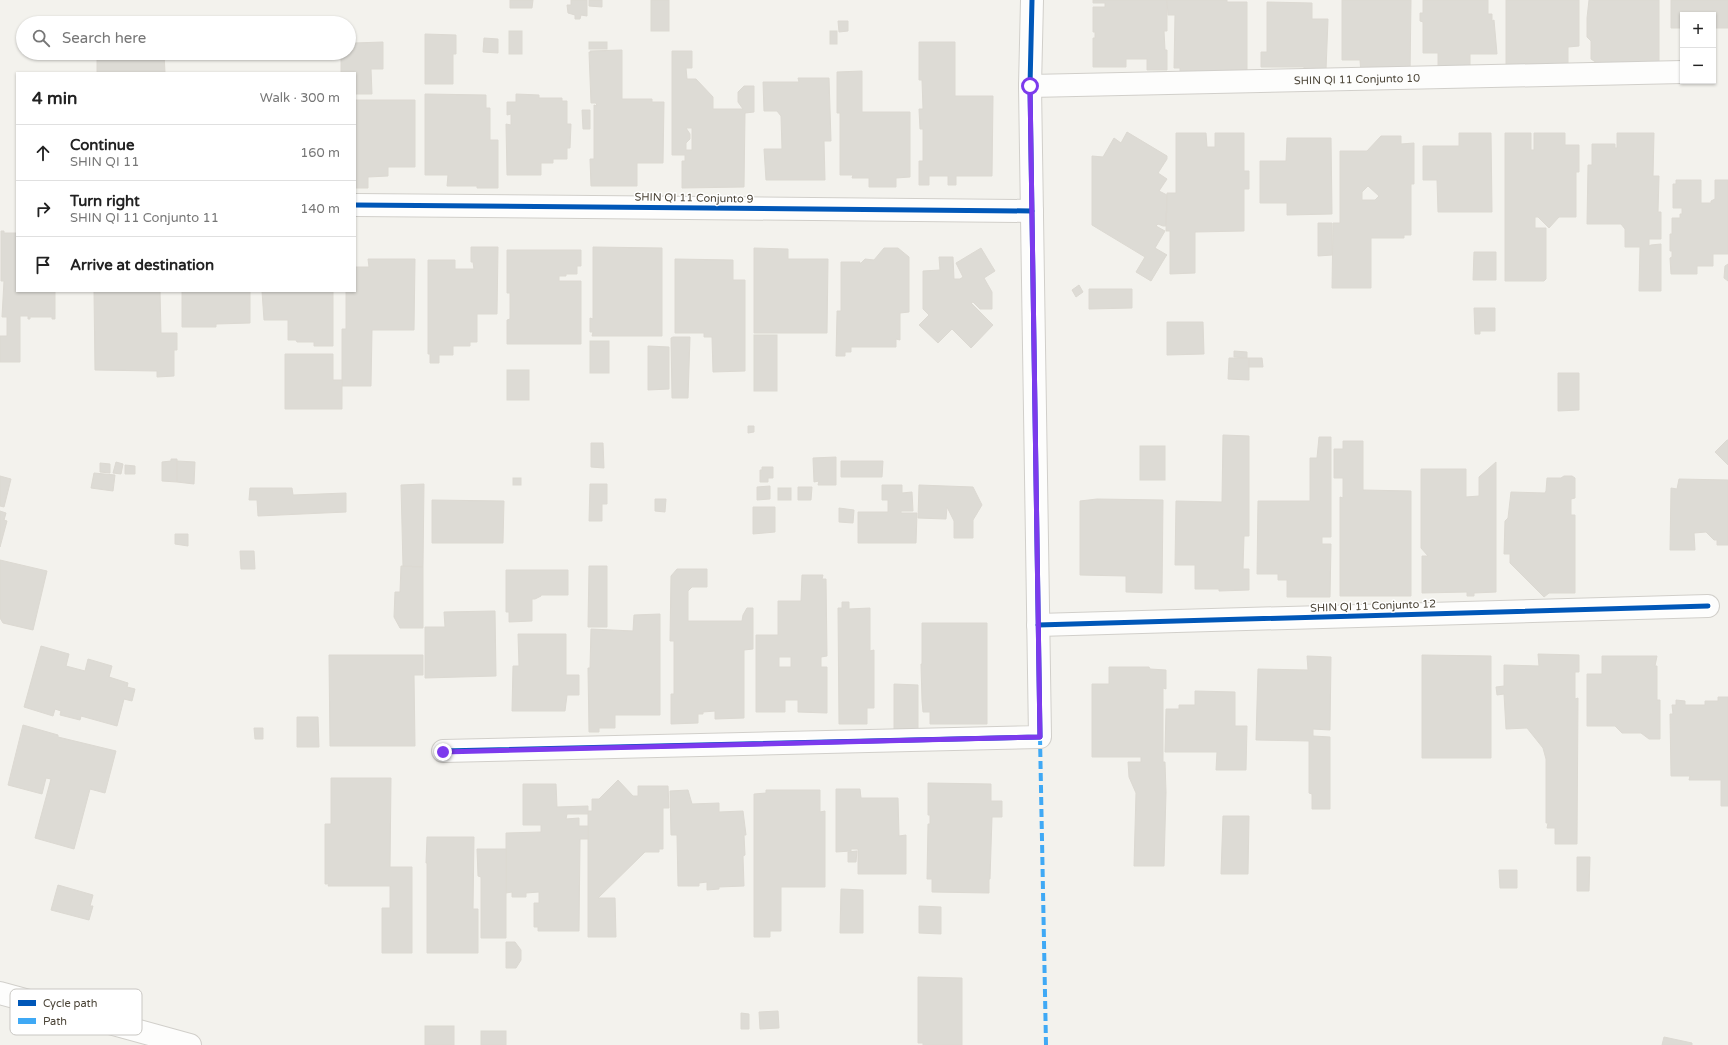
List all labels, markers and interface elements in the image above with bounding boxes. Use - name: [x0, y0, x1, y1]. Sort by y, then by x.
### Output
- map controls: [1680, 12, 1716, 84]
- button: +: [1680, 12, 1716, 48]
- search box: [16, 16, 356, 60]
- icon: search: [30, 27, 52, 49]
- text: Search here: [62, 29, 146, 47]
- button: −: [1680, 48, 1716, 84]
- street label: SHIN QI 11 Conjunto 10: [1294, 71, 1420, 87]
- route start: [1021, 77, 1039, 95]
- text: 4 min: [32, 88, 77, 109]
- text: Walk · 300 m: [260, 90, 340, 106]
- text: Continue: [70, 136, 134, 154]
- icon: ahead: [32, 142, 54, 164]
- text: 160 m: [300, 145, 340, 161]
- text: SHIN QI 11: [70, 154, 139, 170]
- street label: SHIN QI 11 Conjunto 9: [634, 190, 754, 206]
- text: Turn right: [70, 192, 140, 210]
- icon: right: [32, 198, 54, 220]
- text: 140 m: [300, 201, 340, 217]
- text: SHIN QI 11 Conjunto 11: [70, 210, 219, 226]
- icon: arrive: [32, 254, 54, 276]
- text: Arrive at destination: [70, 256, 214, 274]
- street label: SHIN QI 11 Conjunto 12: [1310, 597, 1436, 615]
- route end: [434, 743, 452, 761]
- legend: [10, 989, 142, 1035]
- text: Cycle path: [43, 997, 98, 1010]
- text: Path: [43, 1015, 67, 1028]

